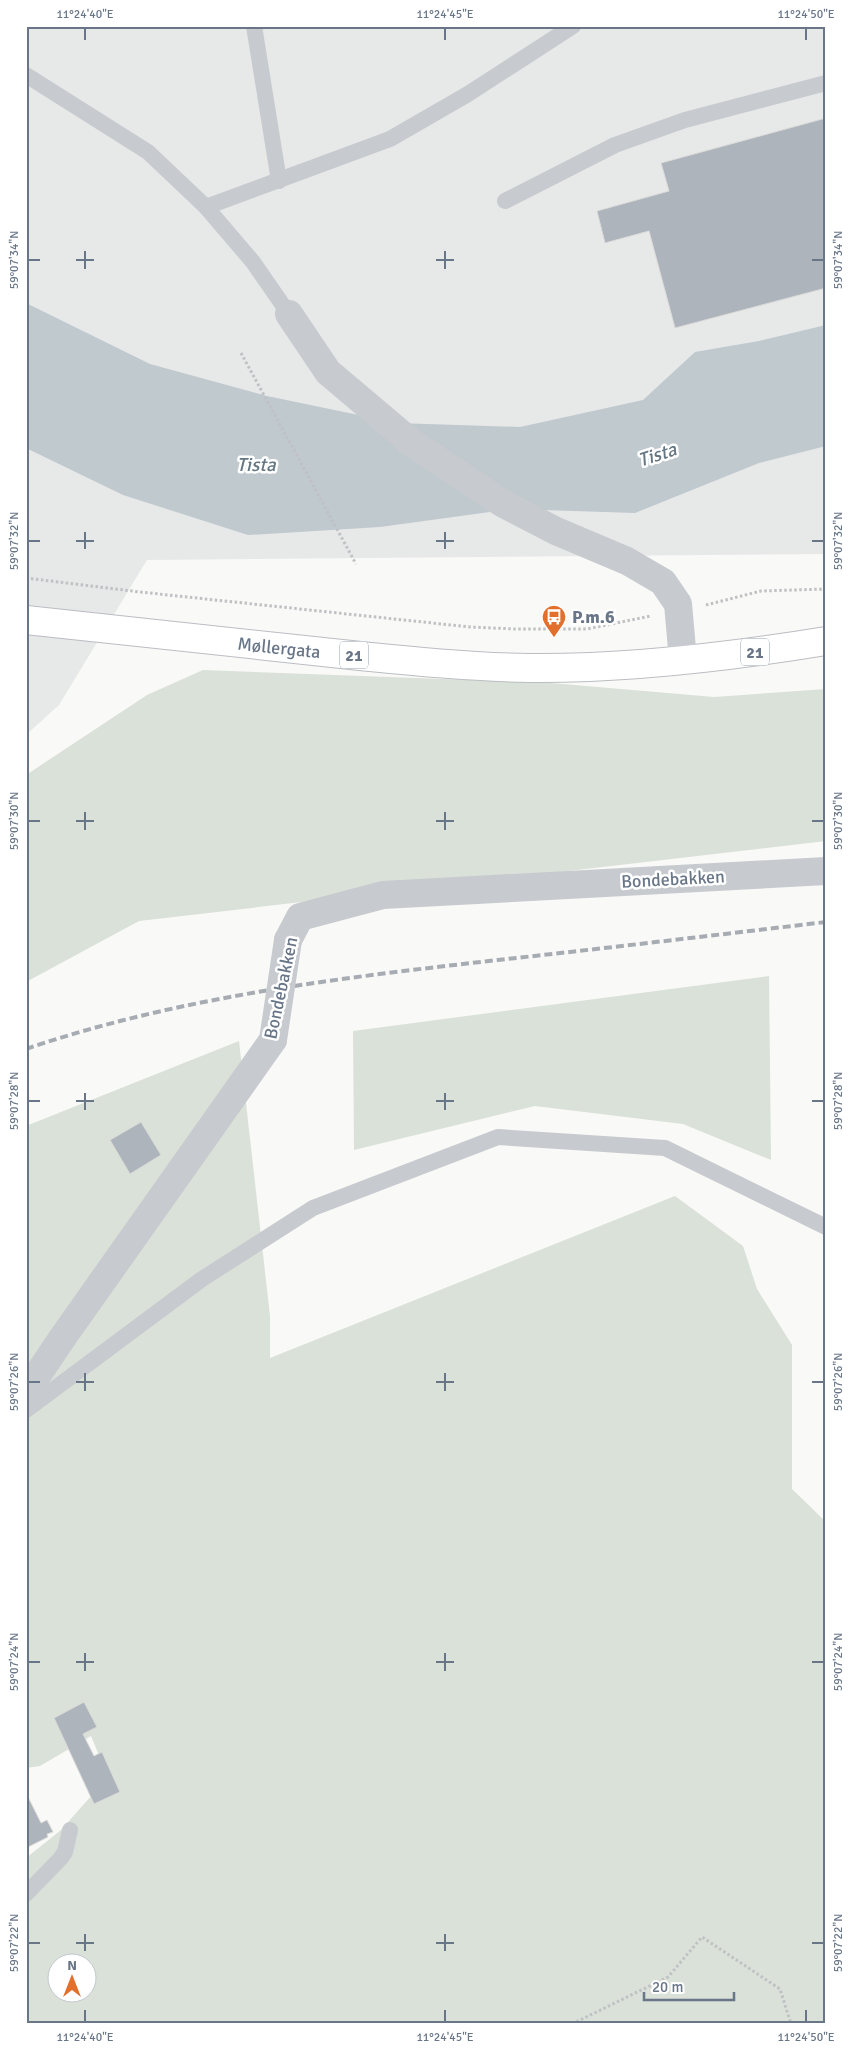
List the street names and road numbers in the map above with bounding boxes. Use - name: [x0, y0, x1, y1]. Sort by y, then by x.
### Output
- street label: Møllergata: [236, 633, 322, 663]
- road number: 21: [741, 638, 769, 666]
- road number: 21: [340, 642, 368, 668]
- street label: Bondebakken: [621, 865, 725, 893]
- street label: Bondebakken: [259, 935, 303, 1041]

